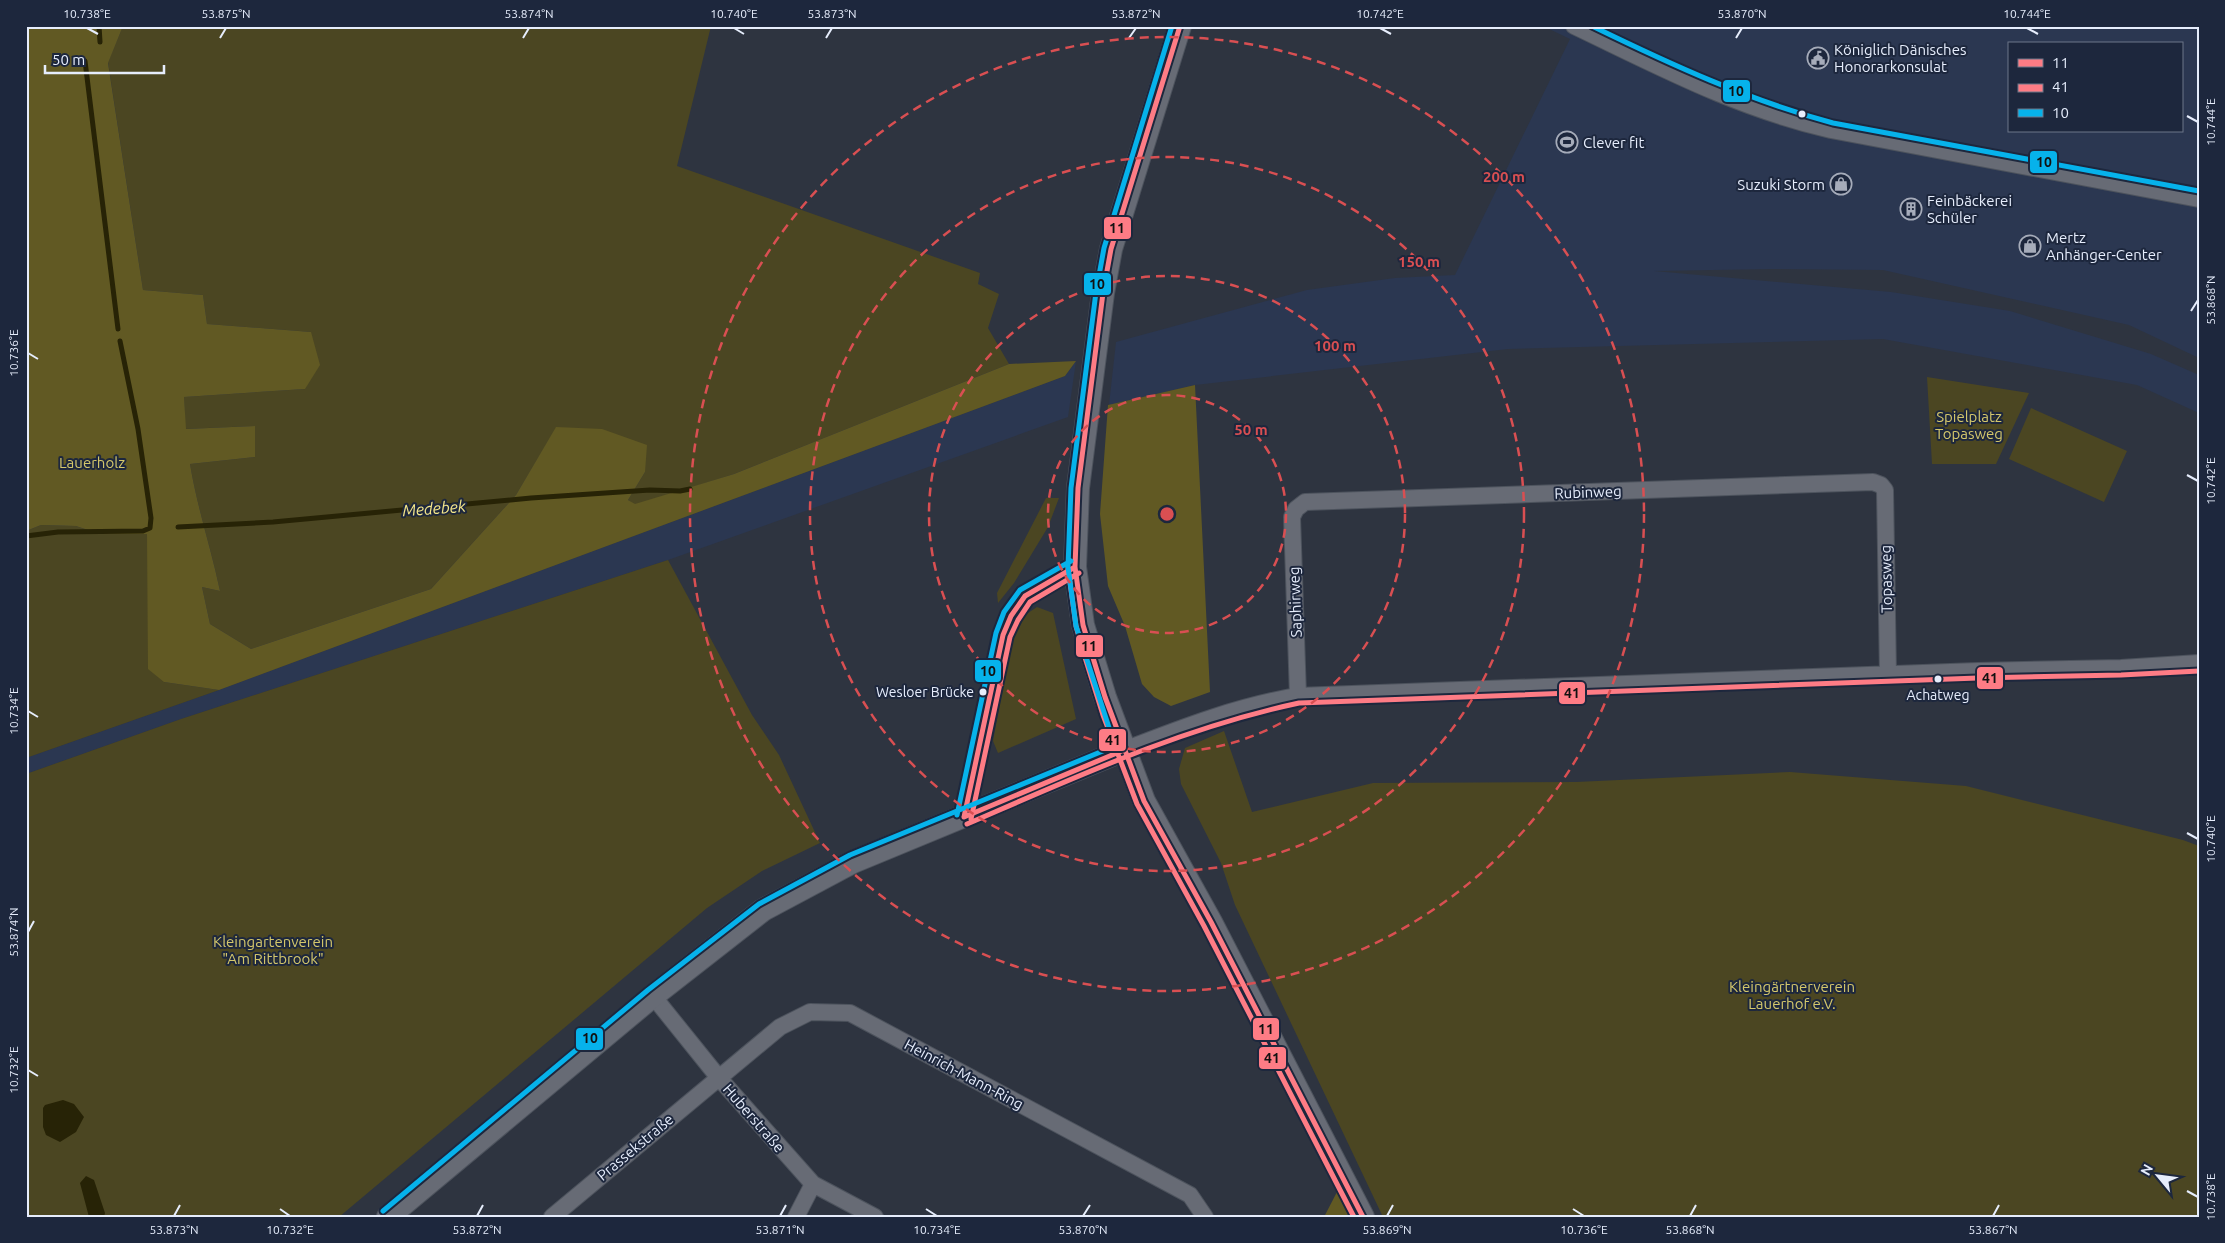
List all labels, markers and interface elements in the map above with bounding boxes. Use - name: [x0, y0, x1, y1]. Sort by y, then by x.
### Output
- text: 10.738°E: [63, 7, 111, 20]
- text: 53.875°N: [201, 7, 251, 20]
- text: 53.874°N: [504, 7, 554, 20]
- text: 10.740°E: [710, 7, 758, 20]
- text: 53.873°N: [807, 7, 857, 20]
- text: 53.872°N: [1111, 7, 1161, 20]
- text: 10.742°E: [1356, 7, 1404, 20]
- text: 53.870°N: [1717, 7, 1767, 20]
- text: 10.744°E: [2003, 7, 2051, 20]
- place label: Königlich Dänisches Honorarkonsulat: [1834, 41, 1966, 75]
- scale bar: [45, 42, 164, 74]
- legend: [2008, 42, 2182, 132]
- public building icon: Königlich Dänisches Honorarkonsulat: [1806, 46, 1830, 70]
- text: 50 m: [52, 51, 85, 68]
- text: 11: [2052, 54, 2069, 71]
- text: 41: [2052, 78, 2069, 95]
- line badge: 10: [1722, 79, 1751, 103]
- text: 10: [1728, 83, 1744, 99]
- text: 10.744°E: [2204, 98, 2217, 146]
- text: 10: [2052, 104, 2069, 121]
- unlabelled marker: [1797, 109, 1807, 119]
- sports icon: Clever fit: [1555, 130, 1579, 154]
- place label: Clever fit: [1583, 134, 1644, 151]
- line badge: 10: [2029, 150, 2058, 174]
- text: 10: [2036, 154, 2052, 170]
- text: 200 m: [1483, 168, 1525, 185]
- shop icon: Suzuki Storm: [1829, 172, 1853, 196]
- place label: Suzuki Storm: [1737, 176, 1825, 193]
- place label: Feinbäckerei Schüler: [1927, 192, 2012, 226]
- building icon: Feinbäckerei Schüler: [1899, 197, 1923, 221]
- line badge: 11: [1103, 216, 1132, 240]
- text: 11: [1109, 220, 1125, 236]
- place label: Mertz Anhänger-Center: [2046, 229, 2162, 263]
- shop icon: Mertz Anhänger-Center: [2018, 234, 2042, 258]
- text: 150 m: [1398, 253, 1440, 270]
- line badge: 10: [1083, 272, 1112, 296]
- text: 53.868°N: [2204, 275, 2217, 325]
- text: 10: [1089, 276, 1105, 292]
- text: 10.736°E: [7, 329, 20, 377]
- text: 100 m: [1314, 337, 1356, 354]
- park label: Spielplatz Topasweg: [1935, 408, 2003, 442]
- text: 50 m: [1234, 421, 1268, 438]
- park label: Lauerholz: [59, 454, 125, 471]
- text: 10.742°E: [2204, 457, 2217, 505]
- street label: Rubinweg: [1554, 482, 1622, 502]
- water label: Medebek: [402, 497, 467, 519]
- centre of rings: [1158, 505, 1176, 523]
- street label: Topasweg: [1877, 545, 1895, 613]
- street label: Saphirweg: [1285, 566, 1305, 638]
- line badge: 11: [1075, 634, 1104, 658]
- text: 11: [1081, 638, 1097, 654]
- line badge: 10: [974, 659, 1002, 683]
- text: 10: [980, 663, 996, 679]
- line badge: 41: [1976, 666, 2004, 690]
- text: 41: [1982, 670, 1998, 686]
- marker: Achatweg: [1933, 674, 1943, 684]
- line badge: 41: [1558, 681, 1586, 705]
- place label: Wesloer Brücke: [876, 684, 974, 700]
- text: 41: [1564, 685, 1580, 701]
- text: 10.734°E: [7, 687, 20, 735]
- marker: Wesloer Brücke: [978, 687, 988, 697]
- place label: Achatweg: [1907, 687, 1969, 703]
- line badge: 41: [1098, 728, 1127, 752]
- text: 41: [1105, 732, 1121, 748]
- text: 10.740°E: [2204, 815, 2217, 863]
- text: 53.874°N: [7, 907, 20, 957]
- park label: Kleingartenverein "Am Rittbrook": [213, 933, 333, 967]
- park label: Kleingärtnerverein Lauerhof e.V.: [1729, 978, 1855, 1012]
- line badge: 11: [1252, 1017, 1280, 1041]
- text: 11: [1258, 1021, 1274, 1037]
- line badge: 10: [575, 1027, 604, 1051]
- text: 10: [582, 1030, 598, 1046]
- street label: Heinrich-Mann-Ring: [901, 1035, 1027, 1113]
- text: 10.732°E: [7, 1046, 20, 1094]
- line badge: 41: [1258, 1046, 1287, 1070]
- text: 41: [1264, 1050, 1280, 1066]
- street label: Huberstraße: [720, 1080, 788, 1156]
- street label: Prassekstraße: [593, 1110, 677, 1184]
- north arrow: [2132, 1150, 2182, 1200]
- text: N: [2137, 1161, 2156, 1178]
- text: 10.738°E: [2204, 1173, 2217, 1221]
- text: 53.873°N: [149, 1223, 199, 1236]
- text: 10.732°E: [266, 1223, 314, 1236]
- text: 53.872°N: [452, 1223, 502, 1236]
- text: 53.871°N: [755, 1223, 805, 1236]
- text: 10.734°E: [913, 1223, 961, 1236]
- text: 53.870°N: [1058, 1223, 1108, 1236]
- text: 53.869°N: [1362, 1223, 1412, 1236]
- text: 10.736°E: [1560, 1223, 1608, 1236]
- text: 53.868°N: [1665, 1223, 1715, 1236]
- text: 53.867°N: [1968, 1223, 2018, 1236]

